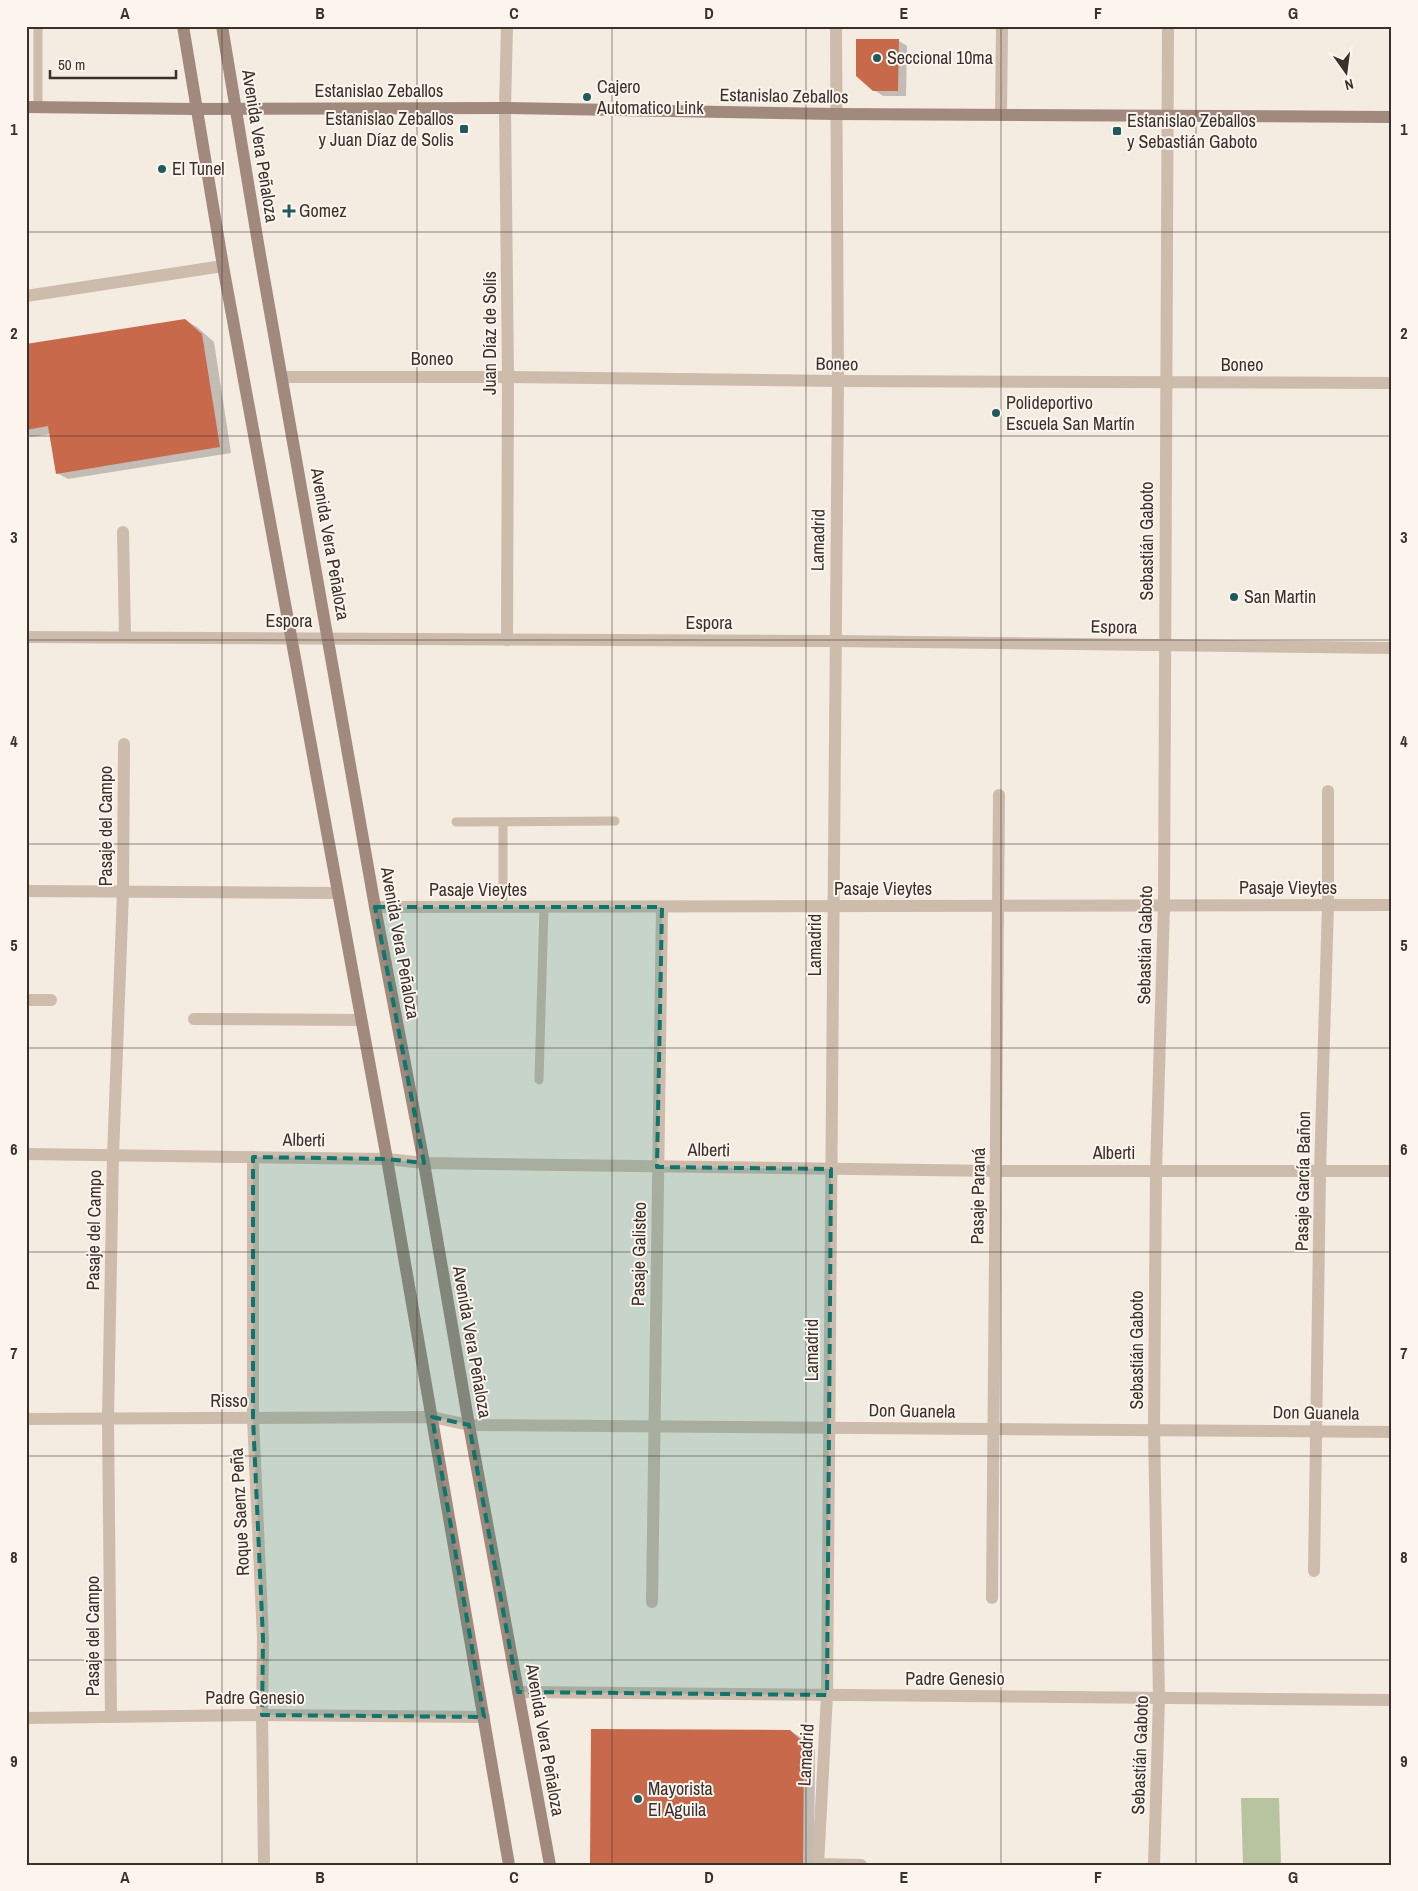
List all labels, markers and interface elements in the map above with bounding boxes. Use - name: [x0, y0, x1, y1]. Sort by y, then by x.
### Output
- text: A: [120, 2, 130, 24]
- text: B: [315, 2, 325, 24]
- text: C: [509, 2, 519, 24]
- text: D: [704, 2, 714, 24]
- text: E: [900, 2, 909, 24]
- text: F: [1094, 2, 1102, 24]
- text: G: [1288, 2, 1298, 24]
- place label: Seccional 10ma: [887, 45, 993, 70]
- scale bar: [50, 48, 176, 80]
- north arrow: [1320, 48, 1370, 98]
- marker: Seccional 10ma: [871, 52, 883, 64]
- text: 50 m: [58, 54, 85, 75]
- street label: Avenida Vera Peñaloza: [236, 67, 285, 224]
- place label: Cajero Automatico Link: [596, 74, 704, 120]
- text: N: [1343, 75, 1355, 94]
- street label: Estanislao Zeballos: [315, 78, 443, 103]
- street label: Estanislao Zeballos: [719, 82, 849, 109]
- marker: Cajero Automatico Link: [581, 91, 593, 103]
- place label: Estanislao Zeballos y Juan Díaz de Solis: [319, 106, 454, 152]
- place label: Estanislao Zeballos y Sebastián Gaboto: [1127, 108, 1257, 154]
- text: 1: [10, 118, 18, 140]
- text: 1: [1400, 118, 1408, 140]
- marker: Estanislao Zeballos y Juan Díaz de Solis: [458, 123, 470, 135]
- marker: Estanislao Zeballos y Sebastián Gaboto: [1111, 125, 1123, 137]
- place label: El Tunel: [172, 156, 225, 181]
- marker: El Tunel: [156, 163, 168, 175]
- place label: Gomez: [299, 198, 347, 223]
- marker: Gomez: [283, 205, 295, 217]
- street label: Juan Díaz de Solís: [477, 271, 502, 395]
- text: 2: [10, 322, 18, 344]
- text: 2: [1400, 322, 1408, 344]
- street label: Boneo: [411, 346, 453, 371]
- street label: Boneo: [815, 351, 859, 376]
- street label: Boneo: [1221, 352, 1263, 377]
- place label: Polideportivo Escuela San Martín: [1006, 390, 1135, 436]
- marker: Polideportivo Escuela San Martín: [990, 407, 1002, 419]
- street label: Avenida Vera Peñaloza: [305, 465, 356, 622]
- street label: Sebastián Gaboto: [1134, 482, 1159, 601]
- street label: Lamadrid: [804, 509, 831, 571]
- text: 3: [10, 526, 18, 548]
- text: 3: [1400, 526, 1408, 548]
- place label: San Martin: [1244, 584, 1316, 609]
- marker: San Martin: [1228, 591, 1240, 603]
- street label: Espora: [266, 608, 312, 633]
- street label: Espora: [686, 610, 732, 635]
- street label: Espora: [1090, 614, 1138, 639]
- text: 4: [10, 730, 18, 752]
- text: 4: [1400, 730, 1408, 752]
- street label: Pasaje del Campo: [93, 766, 118, 886]
- street label: Avenida Vera Peñaloza: [375, 864, 426, 1021]
- street label: Pasaje Vieytes: [1239, 875, 1337, 900]
- street label: Pasaje Vieytes: [834, 876, 932, 901]
- street label: Pasaje Vieytes: [429, 877, 527, 902]
- street label: Sebastián Gaboto: [1131, 885, 1158, 1005]
- street label: Lamadrid: [802, 914, 827, 976]
- text: 5: [10, 934, 18, 956]
- text: 5: [1400, 934, 1408, 956]
- street label: Pasaje García Bañon: [1289, 1111, 1316, 1251]
- street label: Alberti: [281, 1127, 326, 1152]
- street label: Alberti: [686, 1137, 731, 1162]
- text: 6: [10, 1138, 18, 1160]
- text: 6: [1400, 1138, 1408, 1160]
- street label: Alberti: [1092, 1140, 1135, 1165]
- street label: Pasaje Paraná: [964, 1147, 991, 1245]
- street label: Pasaje del Campo: [80, 1169, 107, 1291]
- street label: Pasaje Galisteo: [625, 1202, 652, 1306]
- street label: Avenida Vera Peñaloza: [447, 1263, 498, 1420]
- street label: Sebastián Gaboto: [1124, 1291, 1149, 1410]
- street label: Lamadrid: [799, 1319, 824, 1381]
- text: 7: [10, 1342, 18, 1364]
- text: 7: [1400, 1342, 1408, 1364]
- street label: Risso: [210, 1388, 248, 1413]
- street label: Don Guanela: [868, 1397, 956, 1424]
- street label: Don Guanela: [1272, 1399, 1360, 1426]
- street label: Roque Saenz Peña: [224, 1447, 255, 1577]
- text: 8: [10, 1546, 18, 1568]
- text: 8: [1400, 1546, 1408, 1568]
- street label: Pasaje del Campo: [80, 1576, 105, 1696]
- street label: Avenida Vera Peñaloza: [520, 1661, 571, 1818]
- street label: Padre Genesio: [905, 1666, 1005, 1691]
- street label: Padre Genesio: [205, 1685, 305, 1710]
- street label: Sebastián Gaboto: [1125, 1695, 1154, 1815]
- street label: Lamadrid: [791, 1723, 820, 1787]
- text: 9: [10, 1750, 18, 1772]
- text: 9: [1400, 1750, 1408, 1772]
- place label: Mayorista El Aguila: [648, 1776, 713, 1822]
- marker: Mayorista El Aguila: [632, 1793, 644, 1805]
- text: A: [120, 1866, 130, 1888]
- text: B: [315, 1866, 325, 1888]
- text: C: [509, 1866, 519, 1888]
- text: D: [704, 1866, 714, 1888]
- text: E: [900, 1866, 909, 1888]
- text: F: [1094, 1866, 1102, 1888]
- text: G: [1288, 1866, 1298, 1888]

